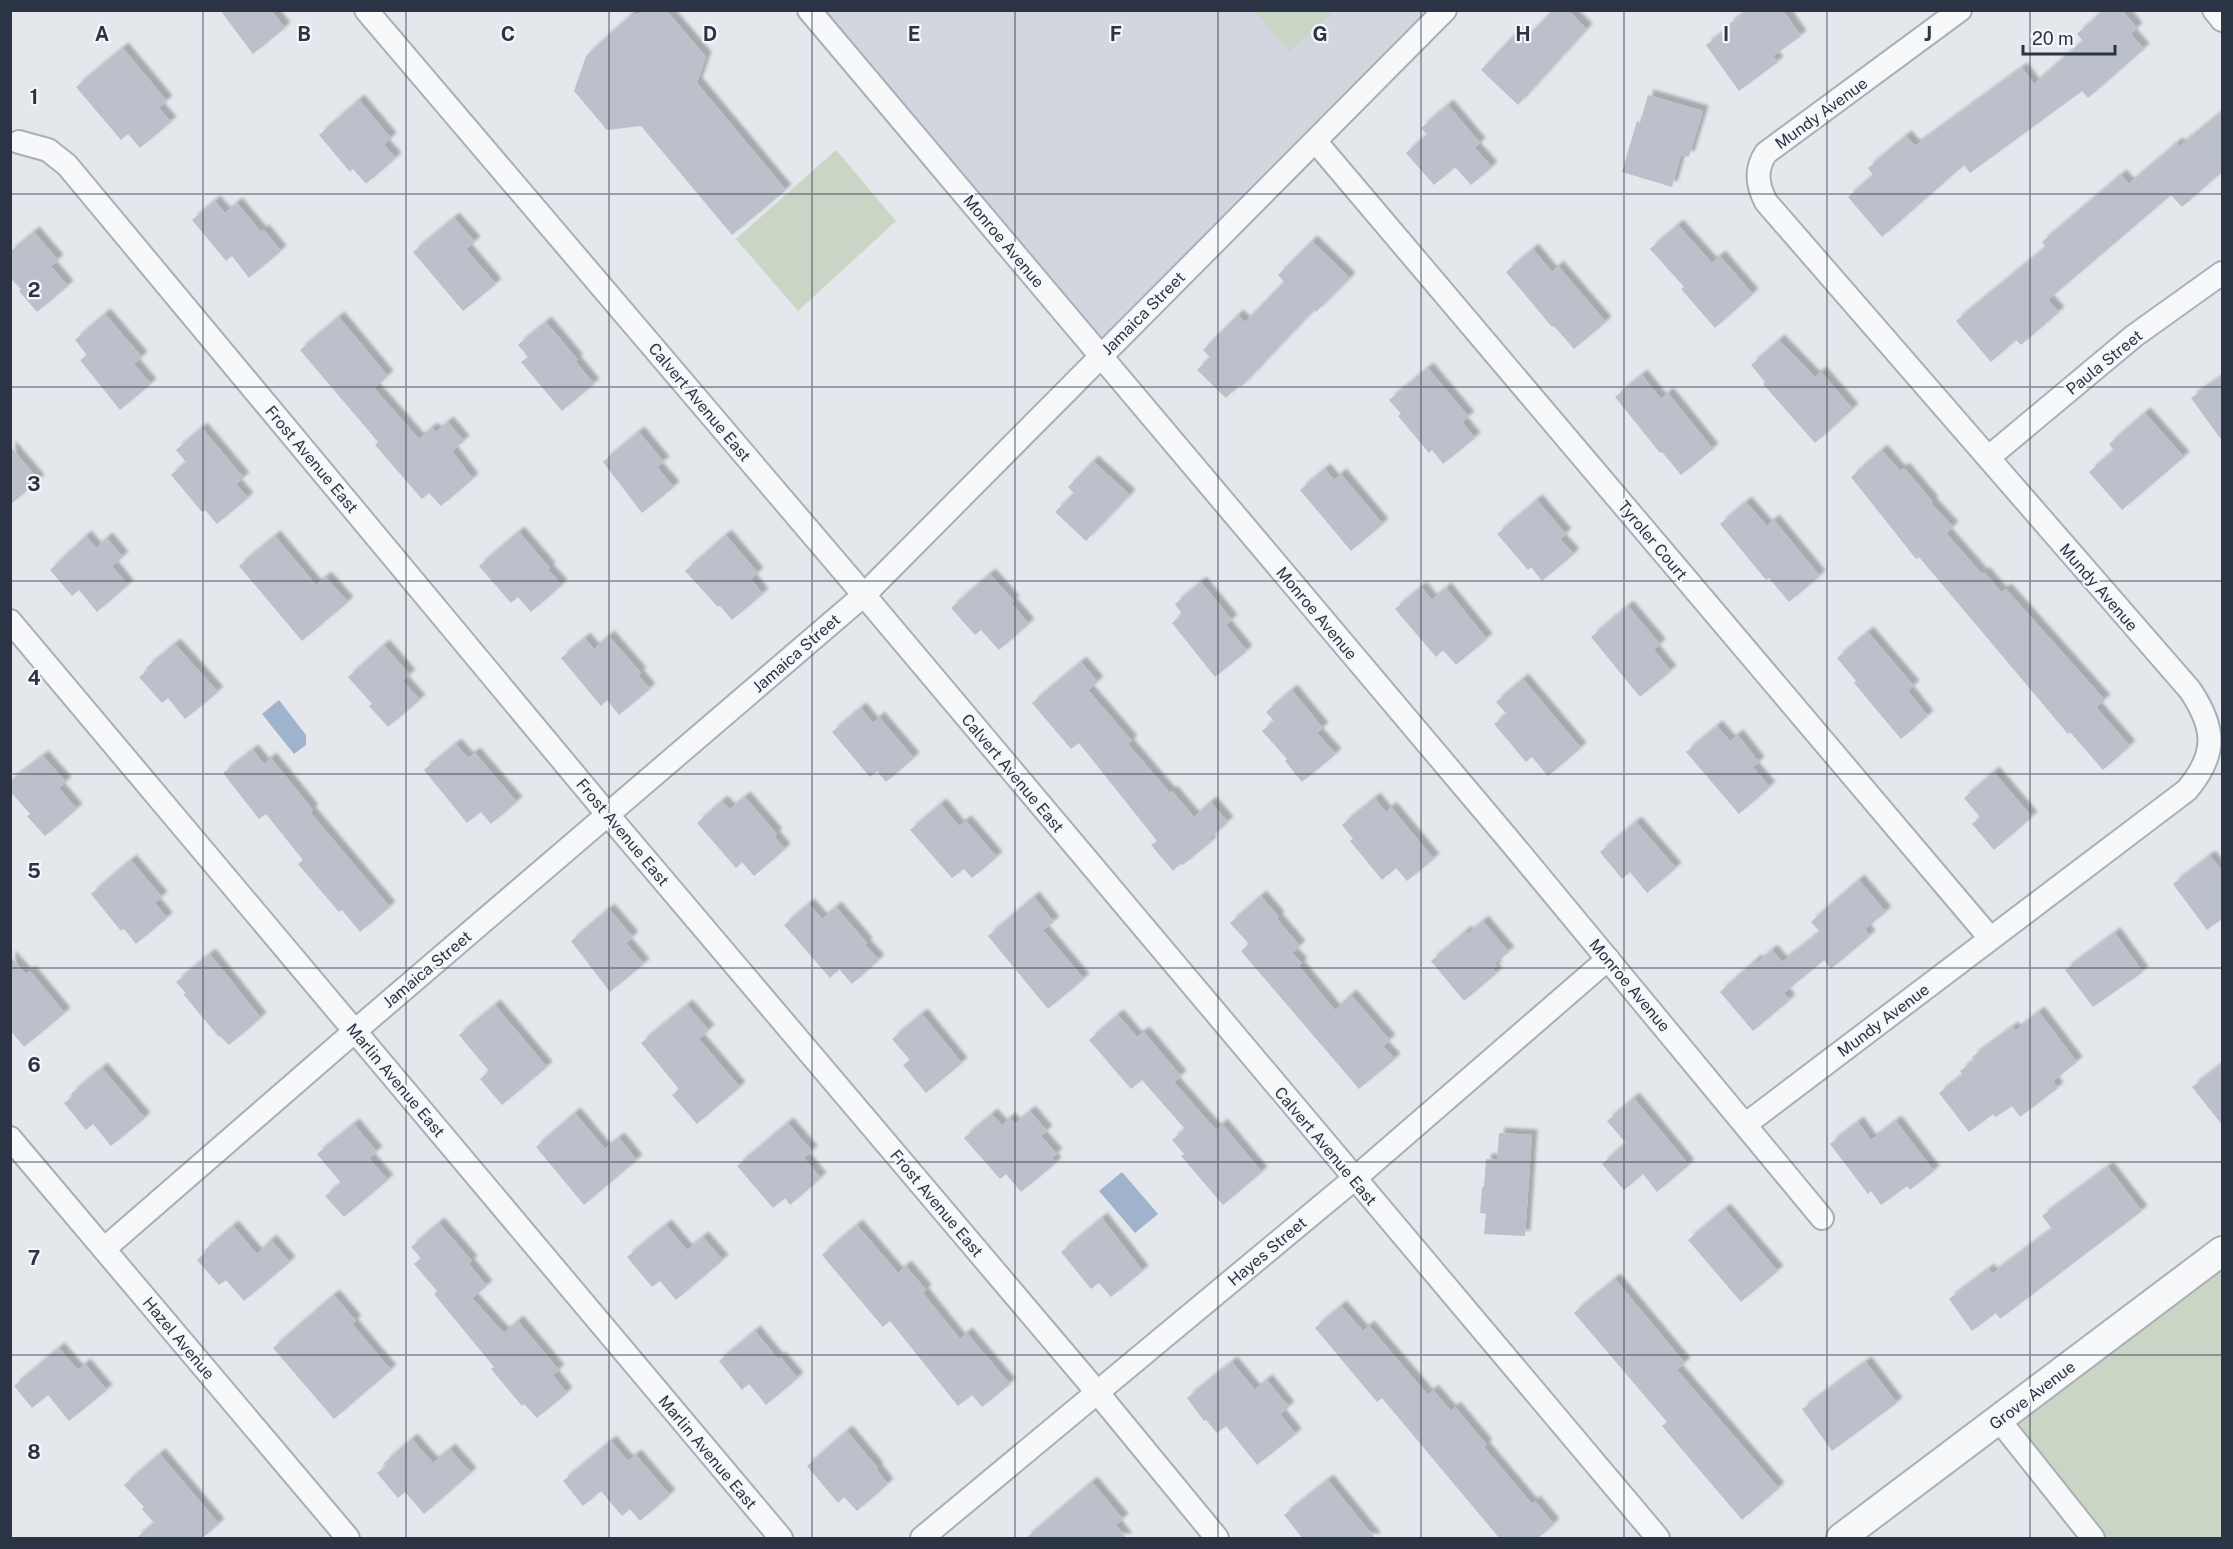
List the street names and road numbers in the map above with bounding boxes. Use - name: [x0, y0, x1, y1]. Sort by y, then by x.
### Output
- street label: Mundy Avenue: [1771, 73, 1871, 153]
- street label: Monroe Avenue: [959, 191, 1048, 292]
- street label: Jamaica Street: [1098, 268, 1189, 359]
- street label: Paula Street: [2062, 326, 2146, 399]
- street label: Calvert Avenue East: [644, 339, 755, 465]
- street label: Frost Avenue East: [261, 402, 362, 517]
- street label: Tyroler Court: [1614, 497, 1691, 584]
- street label: Mundy Avenue: [2055, 540, 2142, 635]
- street label: Monroe Avenue: [1272, 563, 1361, 664]
- street label: Jamaica Street: [749, 610, 844, 697]
- street label: Calvert Avenue East: [957, 710, 1068, 836]
- street label: Frost Avenue East: [572, 775, 673, 890]
- street label: Jamaica Street: [379, 927, 475, 1012]
- street label: Monroe Avenue: [1585, 935, 1674, 1036]
- street label: Mundy Avenue: [1834, 980, 1933, 1061]
- street label: Marlin Avenue East: [342, 1020, 449, 1141]
- street label: Calvert Avenue East: [1270, 1083, 1381, 1209]
- street label: Frost Avenue East: [886, 1146, 987, 1261]
- street label: Hayes Street: [1224, 1213, 1311, 1290]
- street label: Hazel Avenue: [139, 1293, 218, 1383]
- street label: Grove Avenue: [1986, 1357, 2079, 1434]
- street label: Marlin Avenue East: [654, 1392, 761, 1513]

